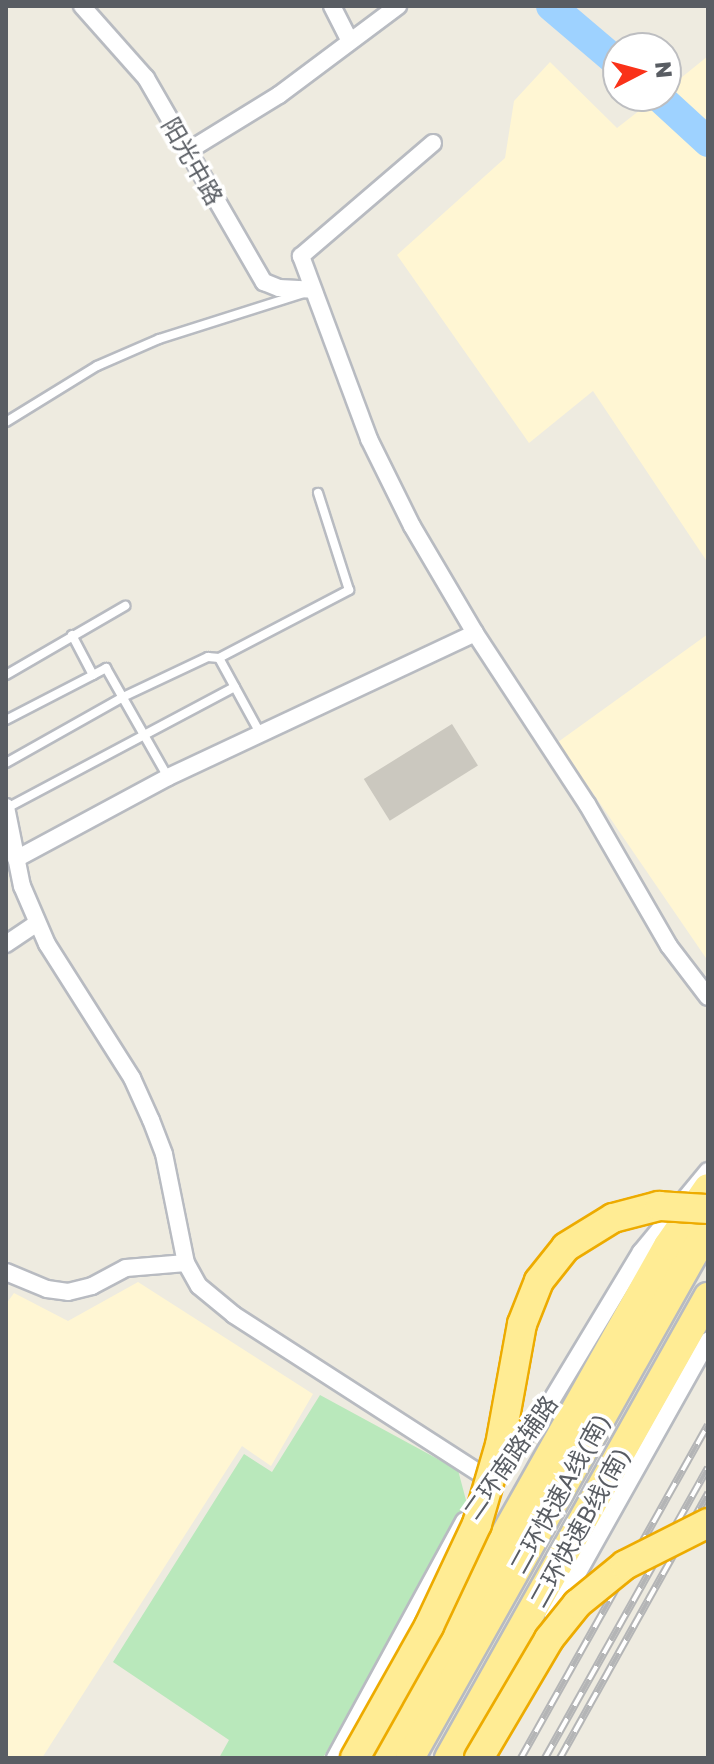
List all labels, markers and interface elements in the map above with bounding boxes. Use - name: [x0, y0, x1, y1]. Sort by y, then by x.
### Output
- north arrow: [602, 32, 682, 112]
- text: N: [650, 60, 679, 79]
- street label: 阳光中路: [157, 112, 229, 210]
- street label: 二环南路辅路: [457, 1390, 563, 1524]
- street label: 二环快速A线(南): [503, 1408, 615, 1578]
- street label: 二环快速B线(南): [523, 1442, 635, 1612]

